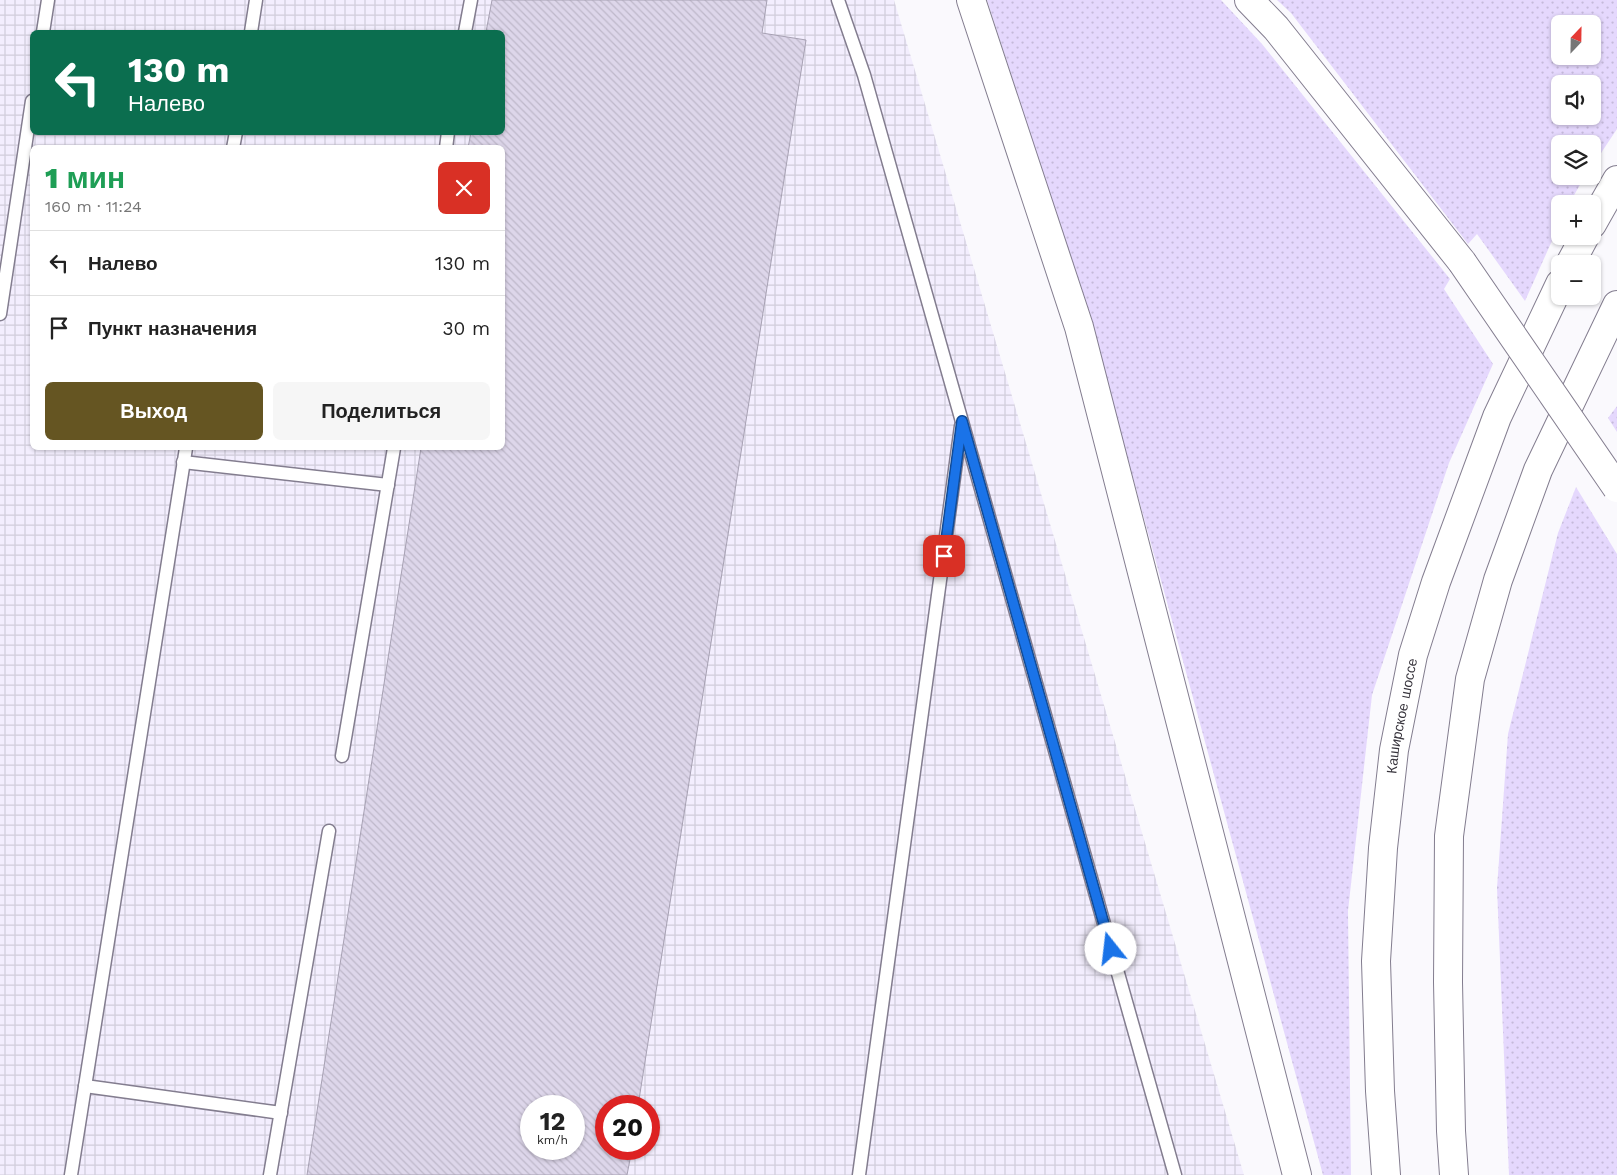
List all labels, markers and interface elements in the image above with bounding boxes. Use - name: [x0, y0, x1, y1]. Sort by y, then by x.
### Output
- north arrow: [1551, 15, 1601, 65]
- map controls: [1551, 15, 1601, 305]
- text: 130 m: [128, 49, 229, 91]
- icon: left: [45, 50, 110, 115]
- button: sound: [1551, 75, 1601, 125]
- text: Налево: [128, 91, 205, 116]
- button: layers: [1551, 135, 1601, 185]
- text: 1 мин: [45, 160, 125, 195]
- button: close: [438, 162, 490, 214]
- button: +: [1551, 195, 1601, 245]
- text: 160 m · 11:24: [45, 197, 142, 216]
- icon: left: [45, 249, 73, 277]
- text: Налево: [88, 252, 158, 275]
- text: 130 m: [435, 252, 490, 275]
- button: −: [1551, 255, 1601, 305]
- icon: arrive: [45, 314, 73, 342]
- text: Пункт назначения: [88, 317, 257, 340]
- text: 30 m: [443, 317, 490, 340]
- button: Выход: [45, 382, 263, 440]
- button: Поделиться: [273, 382, 490, 440]
- pin: [923, 535, 965, 577]
- icon: arrive: [930, 542, 958, 570]
- street label: Каширское шоссе: [1383, 656, 1420, 775]
- position arrow: [1084, 922, 1136, 974]
- speed limit sign: 20: [595, 1095, 660, 1160]
- text: 12: [540, 1107, 565, 1136]
- text: km/h: [537, 1133, 568, 1147]

